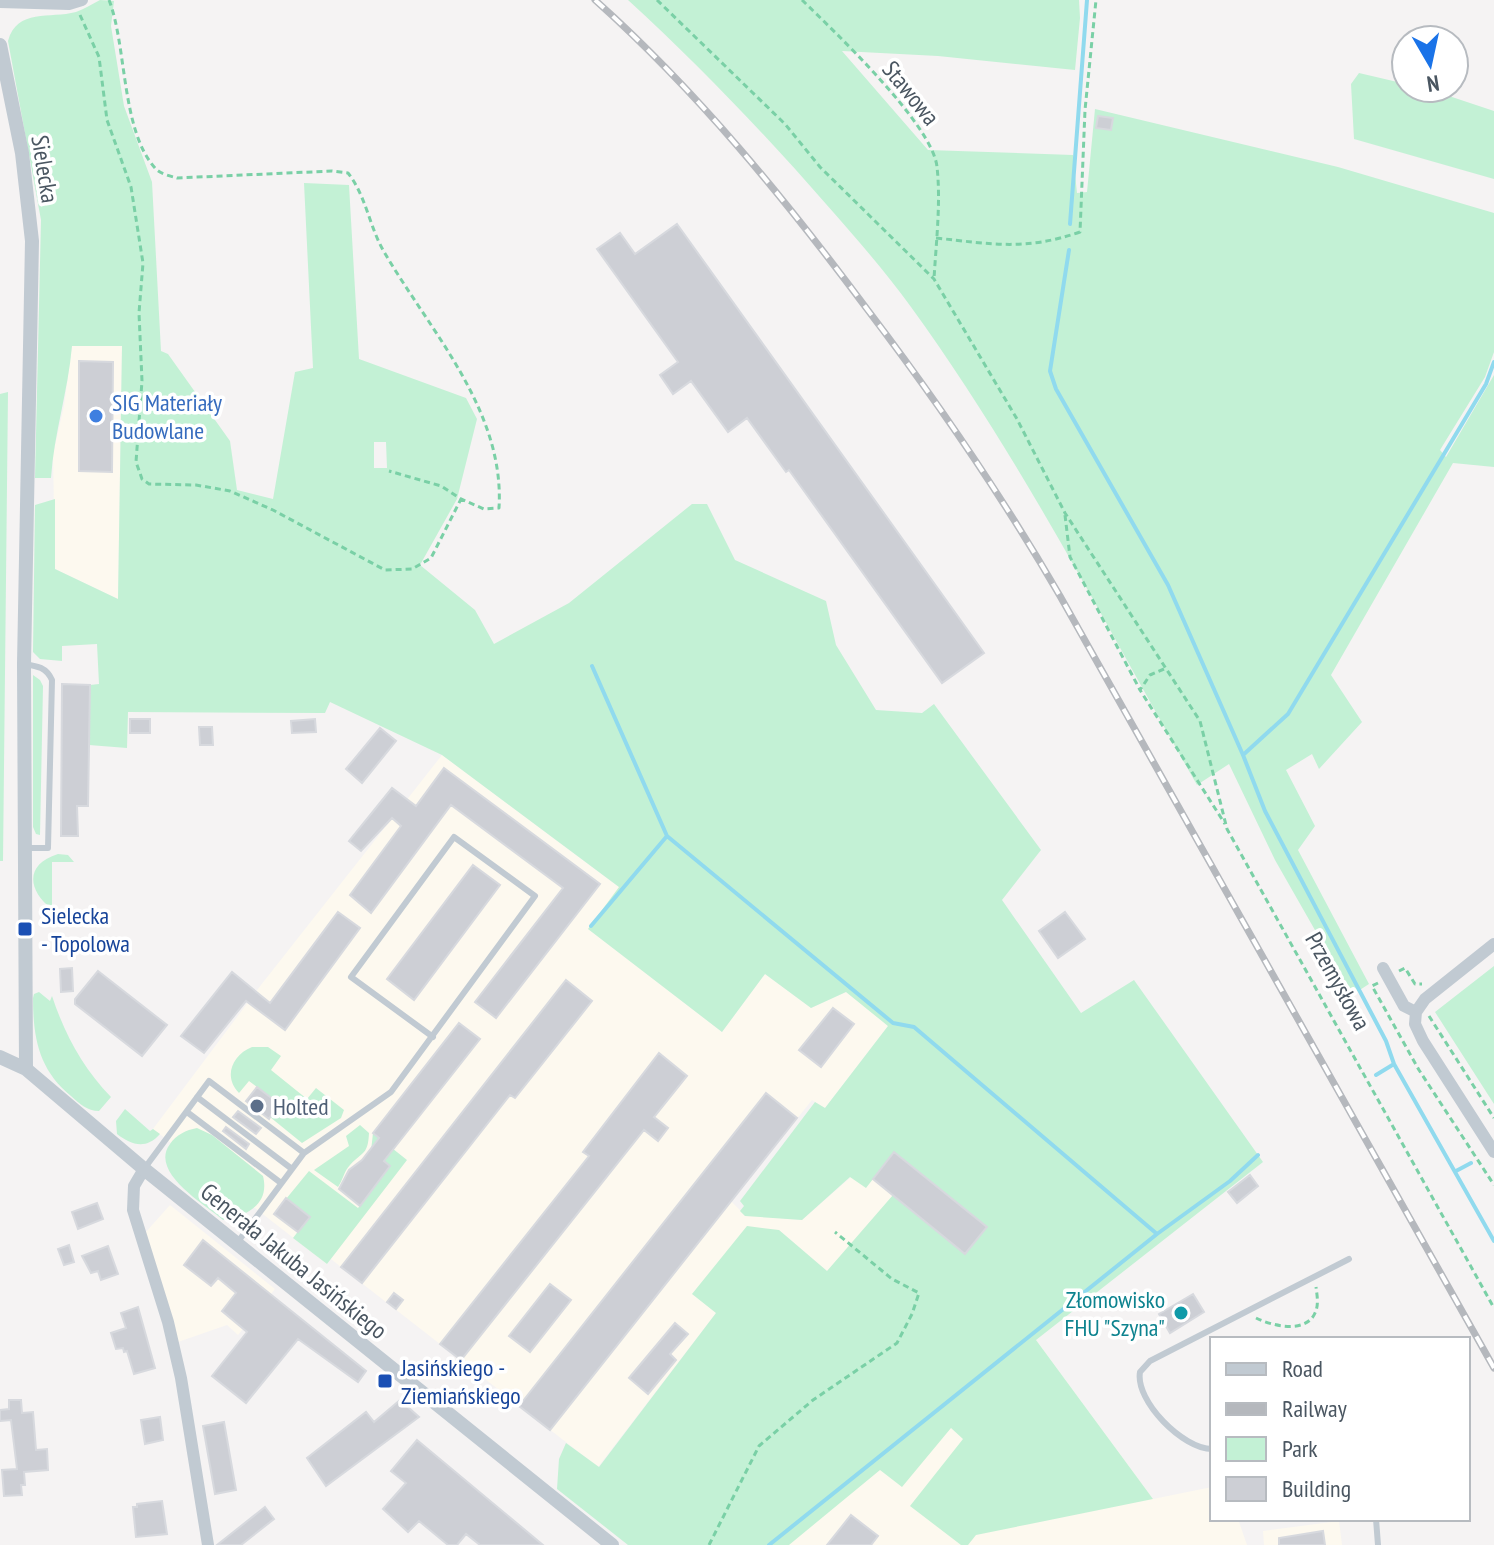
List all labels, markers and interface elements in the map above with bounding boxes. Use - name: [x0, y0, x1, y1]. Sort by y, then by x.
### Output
- north arrow: [1390, 24, 1470, 104]
- street label: Stawowa: [876, 54, 946, 132]
- text: N: [1425, 69, 1441, 99]
- street label: Sielecka: [24, 133, 66, 205]
- place label: SIG Materiały Budowlane: [112, 387, 222, 446]
- marker: SIG Materiały Budowlane: [87, 407, 105, 425]
- place label: Sielecka - Topolowa: [41, 900, 130, 959]
- marker: Sielecka - Topolowa: [16, 920, 34, 938]
- street label: Przemysłowa: [1298, 927, 1378, 1035]
- place label: Holted: [273, 1091, 329, 1122]
- marker: Holted: [248, 1097, 266, 1115]
- street label: Generała Jakuba Jasińskiego: [194, 1176, 394, 1346]
- place label: Złomowisko FHU "Szyna": [1065, 1284, 1165, 1343]
- marker: Złomowisko FHU "Szyna": [1172, 1304, 1190, 1322]
- legend: [1210, 1337, 1470, 1521]
- place label: Jasińskiego - Ziemiańskiego: [400, 1352, 521, 1411]
- text: Road: [1282, 1353, 1323, 1384]
- marker: Jasińskiego - Ziemiańskiego: [376, 1372, 394, 1390]
- text: Railway: [1282, 1393, 1347, 1424]
- text: Park: [1282, 1433, 1318, 1464]
- text: Building: [1282, 1473, 1351, 1504]

